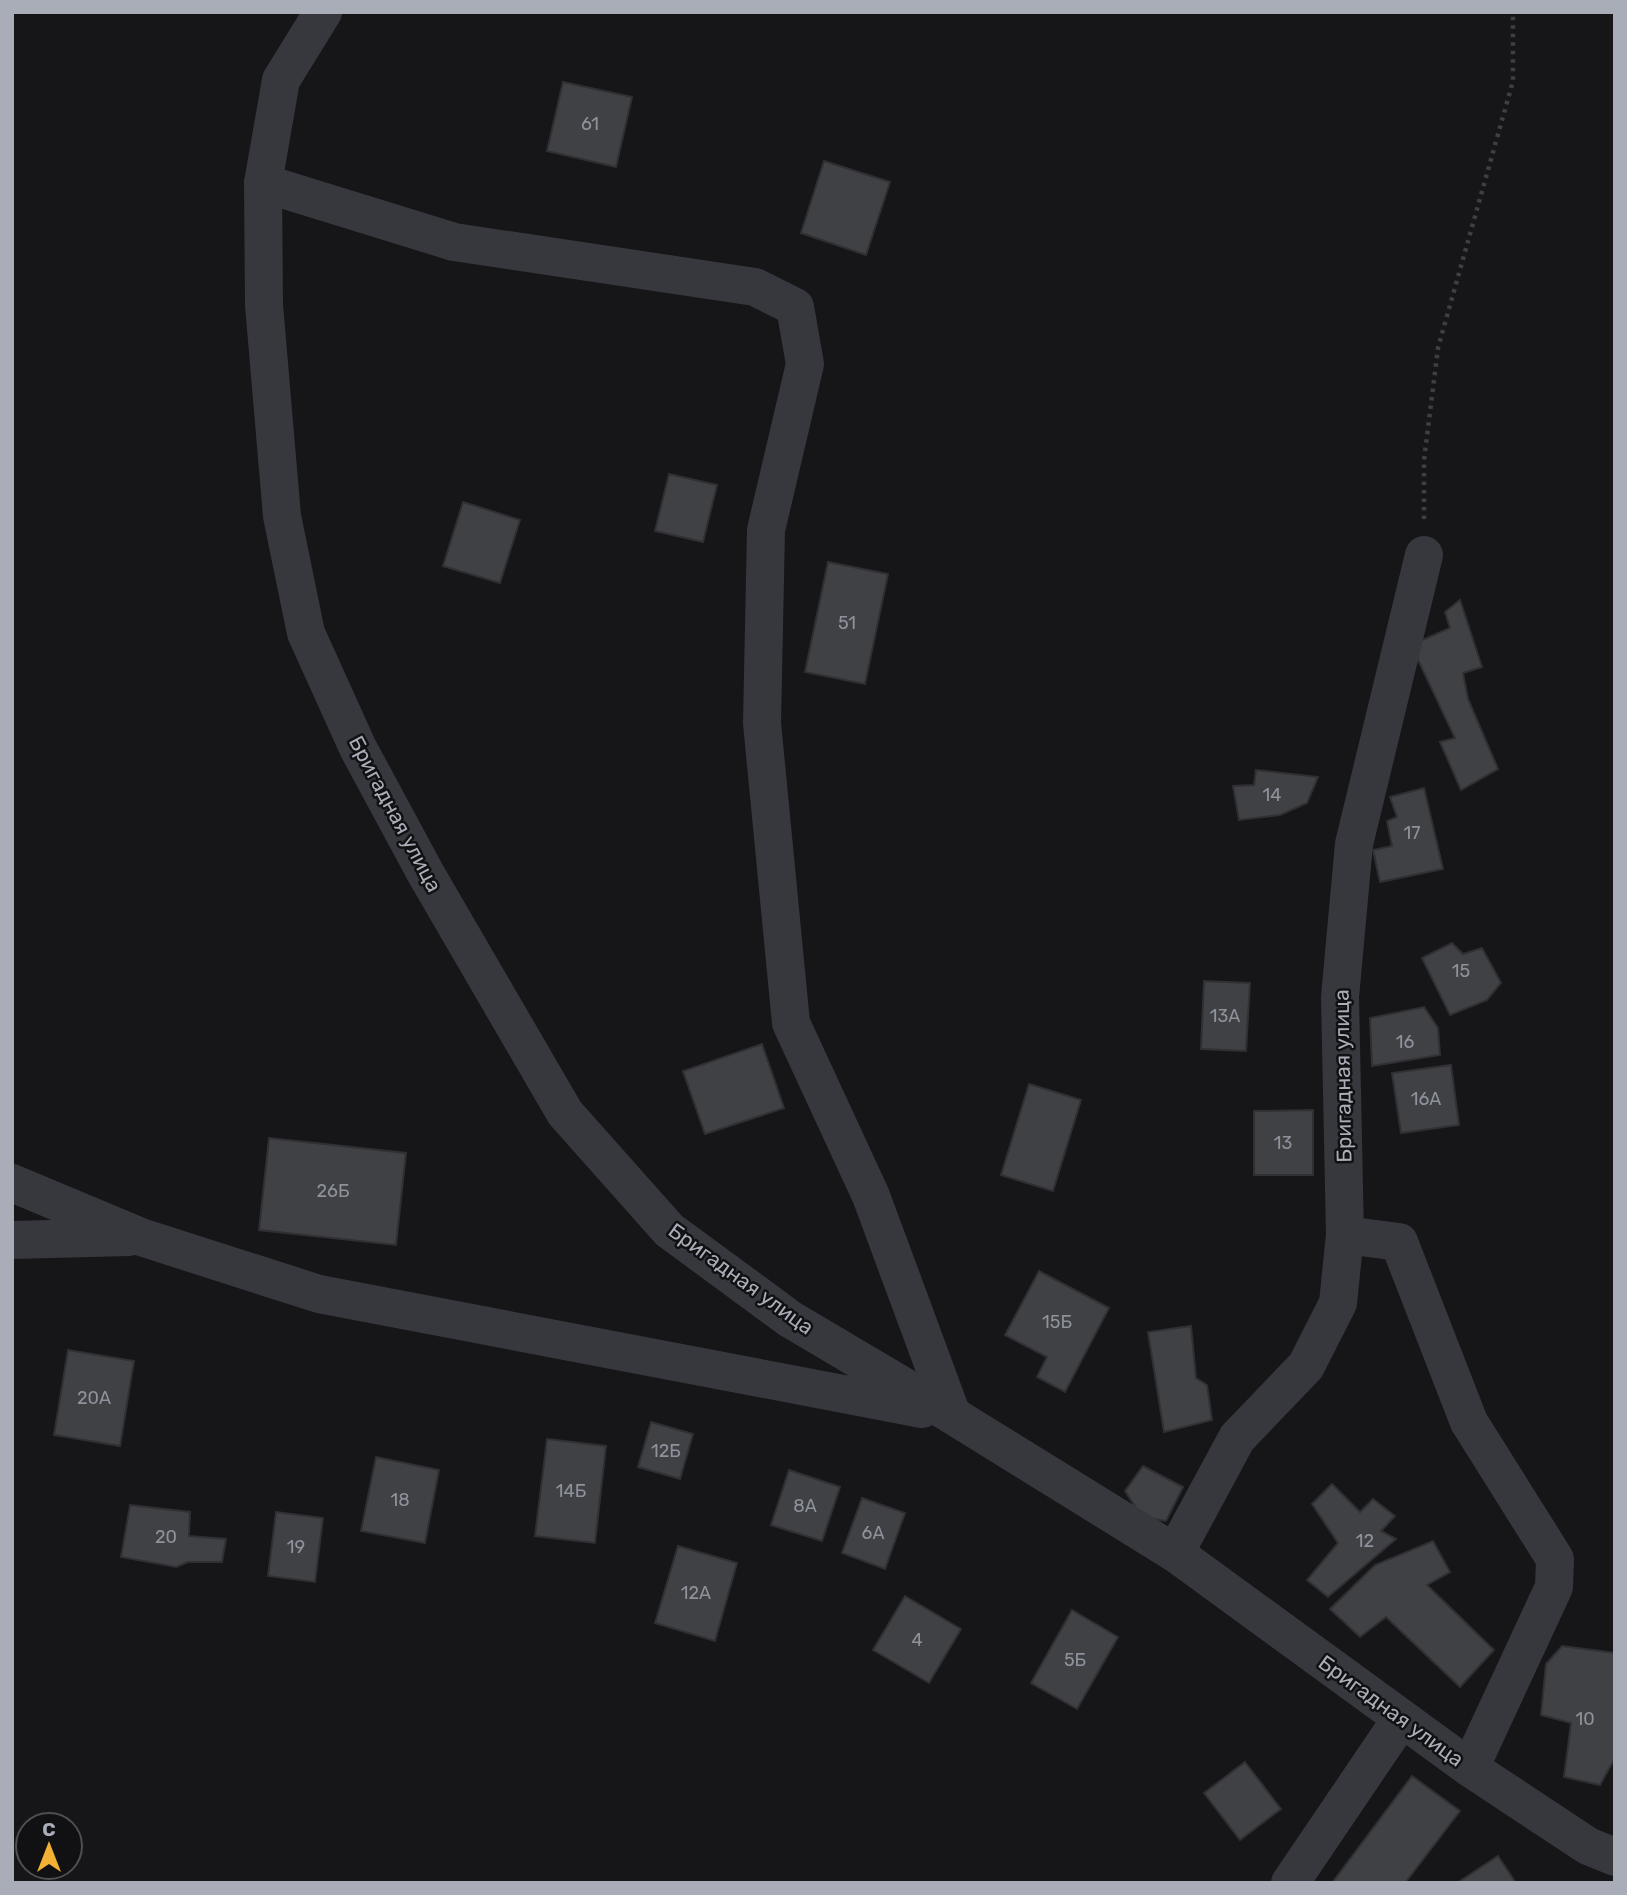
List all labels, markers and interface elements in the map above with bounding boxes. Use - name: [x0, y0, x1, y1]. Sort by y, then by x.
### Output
- house number: 61: [581, 113, 599, 135]
- house number: 51: [838, 612, 856, 634]
- street label: Бригадная улица: [344, 731, 447, 896]
- house number: 14: [1263, 784, 1281, 806]
- house number: 17: [1404, 822, 1420, 844]
- house number: 15: [1452, 960, 1470, 982]
- street label: Бригадная улица: [1328, 989, 1357, 1163]
- house number: 13А: [1210, 1005, 1240, 1027]
- house number: 16: [1396, 1031, 1414, 1053]
- house number: 16А: [1411, 1088, 1441, 1110]
- house number: 13: [1274, 1132, 1292, 1154]
- house number: 26Б: [317, 1180, 349, 1202]
- street label: Бригадная улица: [664, 1218, 819, 1340]
- house number: 15Б: [1042, 1311, 1072, 1333]
- house number: 20А: [77, 1387, 111, 1409]
- house number: 12Б: [651, 1440, 681, 1462]
- house number: 14Б: [556, 1480, 586, 1502]
- house number: 18: [390, 1489, 410, 1511]
- house number: 8А: [793, 1495, 817, 1517]
- house number: 6А: [862, 1522, 884, 1544]
- house number: 20: [155, 1526, 177, 1548]
- house number: 12: [1356, 1530, 1374, 1552]
- house number: 19: [287, 1536, 305, 1558]
- house number: 12А: [681, 1582, 711, 1604]
- house number: 4: [911, 1629, 923, 1651]
- house number: 5Б: [1064, 1649, 1086, 1671]
- street label: Бригадная улица: [1314, 1650, 1469, 1772]
- house number: 10: [1575, 1708, 1595, 1730]
- north arrow: [14, 1811, 84, 1881]
- text: С: [42, 1818, 56, 1841]

